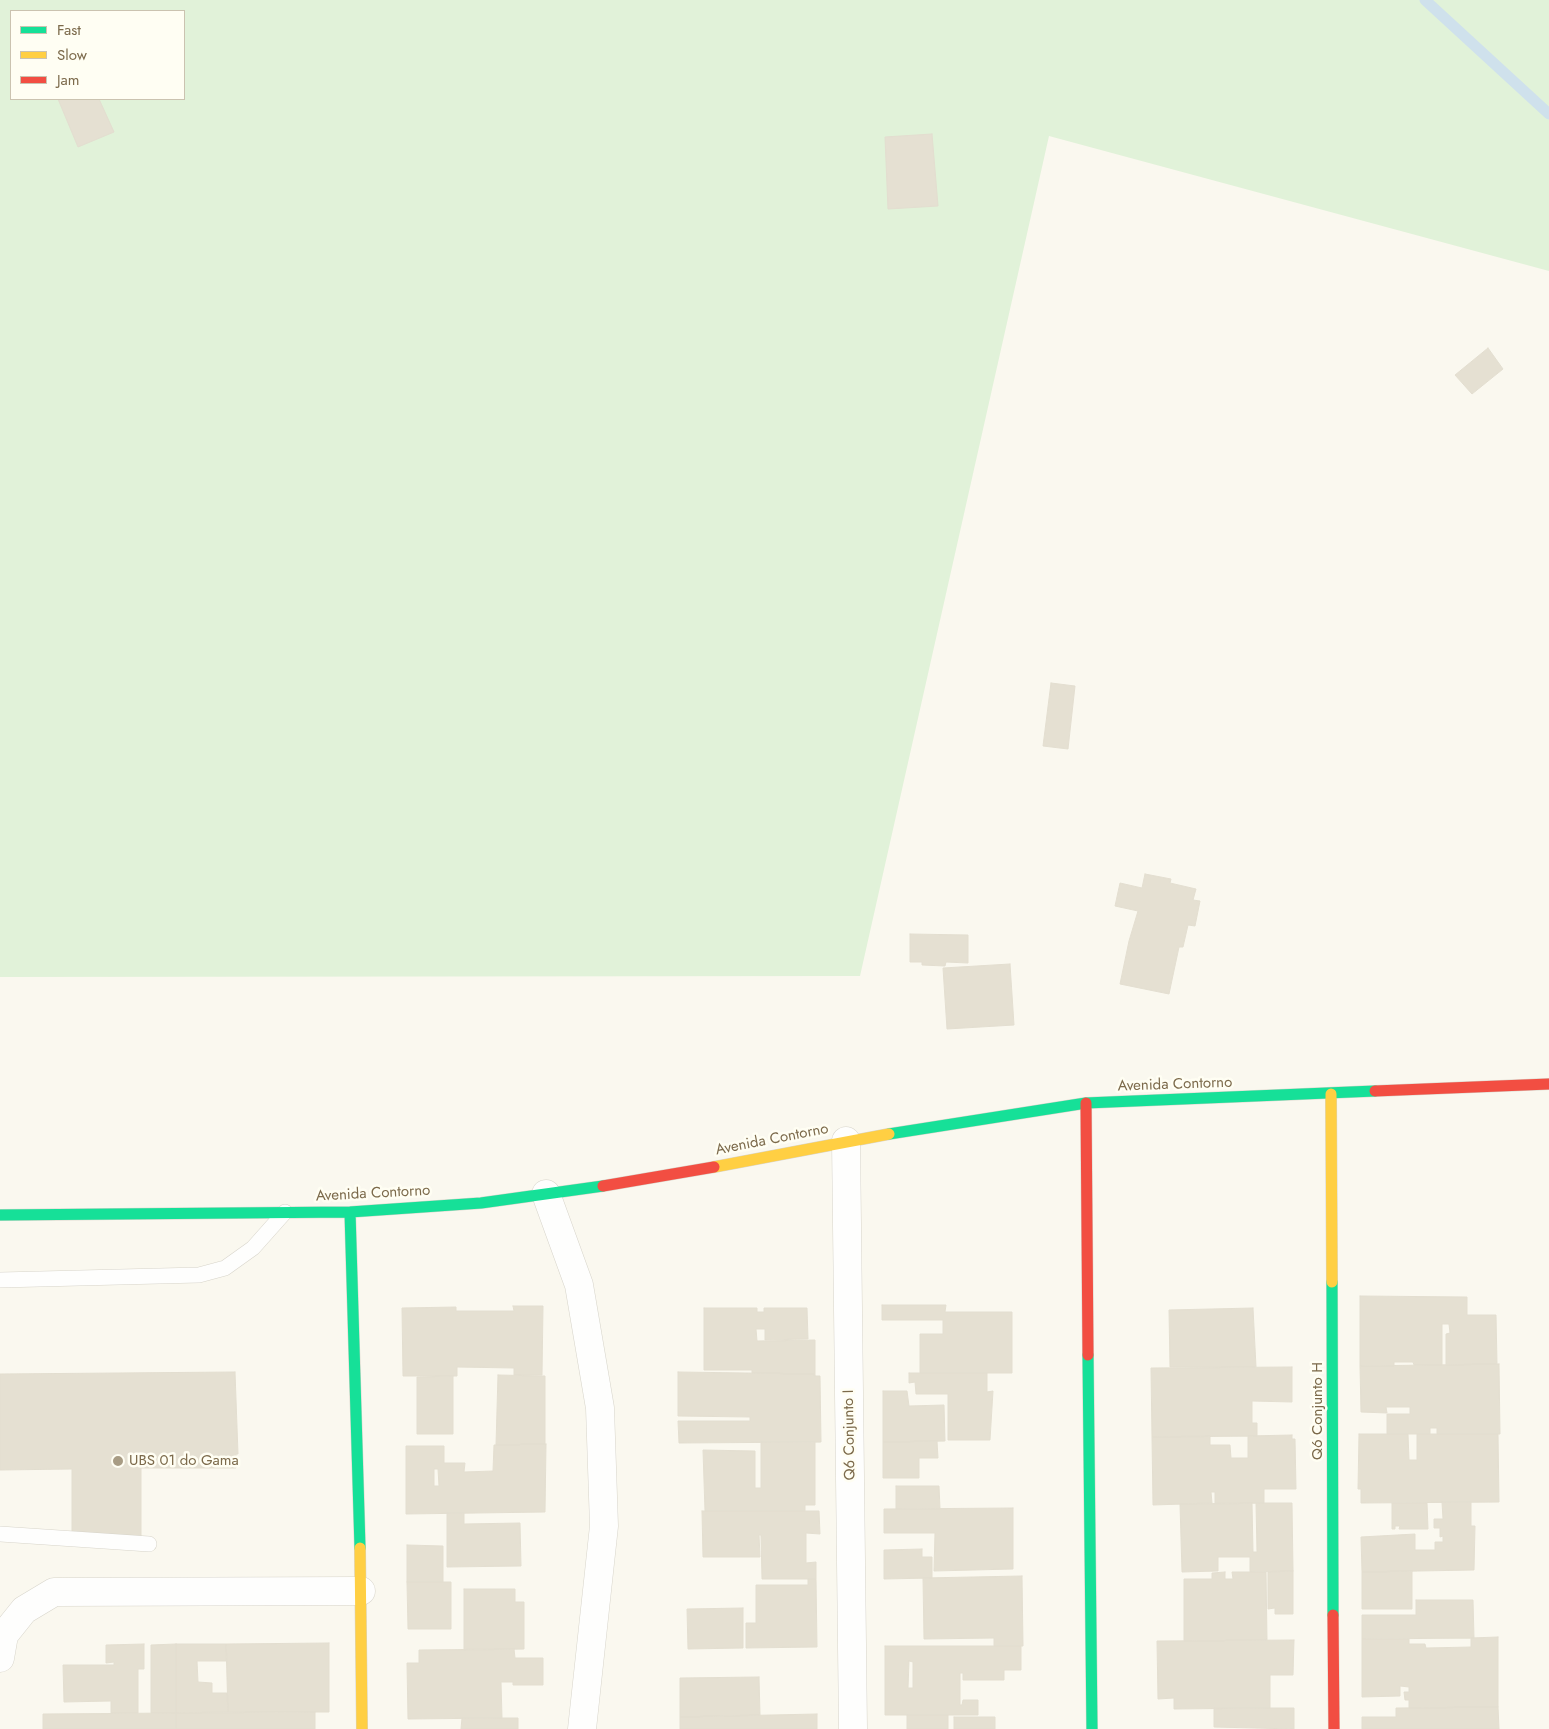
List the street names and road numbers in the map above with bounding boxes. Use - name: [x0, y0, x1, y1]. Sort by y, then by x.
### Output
- street label: Avenida Contorno: [1117, 1074, 1233, 1096]
- street label: Avenida Contorno: [714, 1120, 830, 1160]
- street label: Avenida Contorno: [315, 1182, 431, 1206]
- street label: Q6 Conjunto H: [1309, 1362, 1327, 1460]
- street label: Q6 Conjunto I: [840, 1389, 860, 1481]

